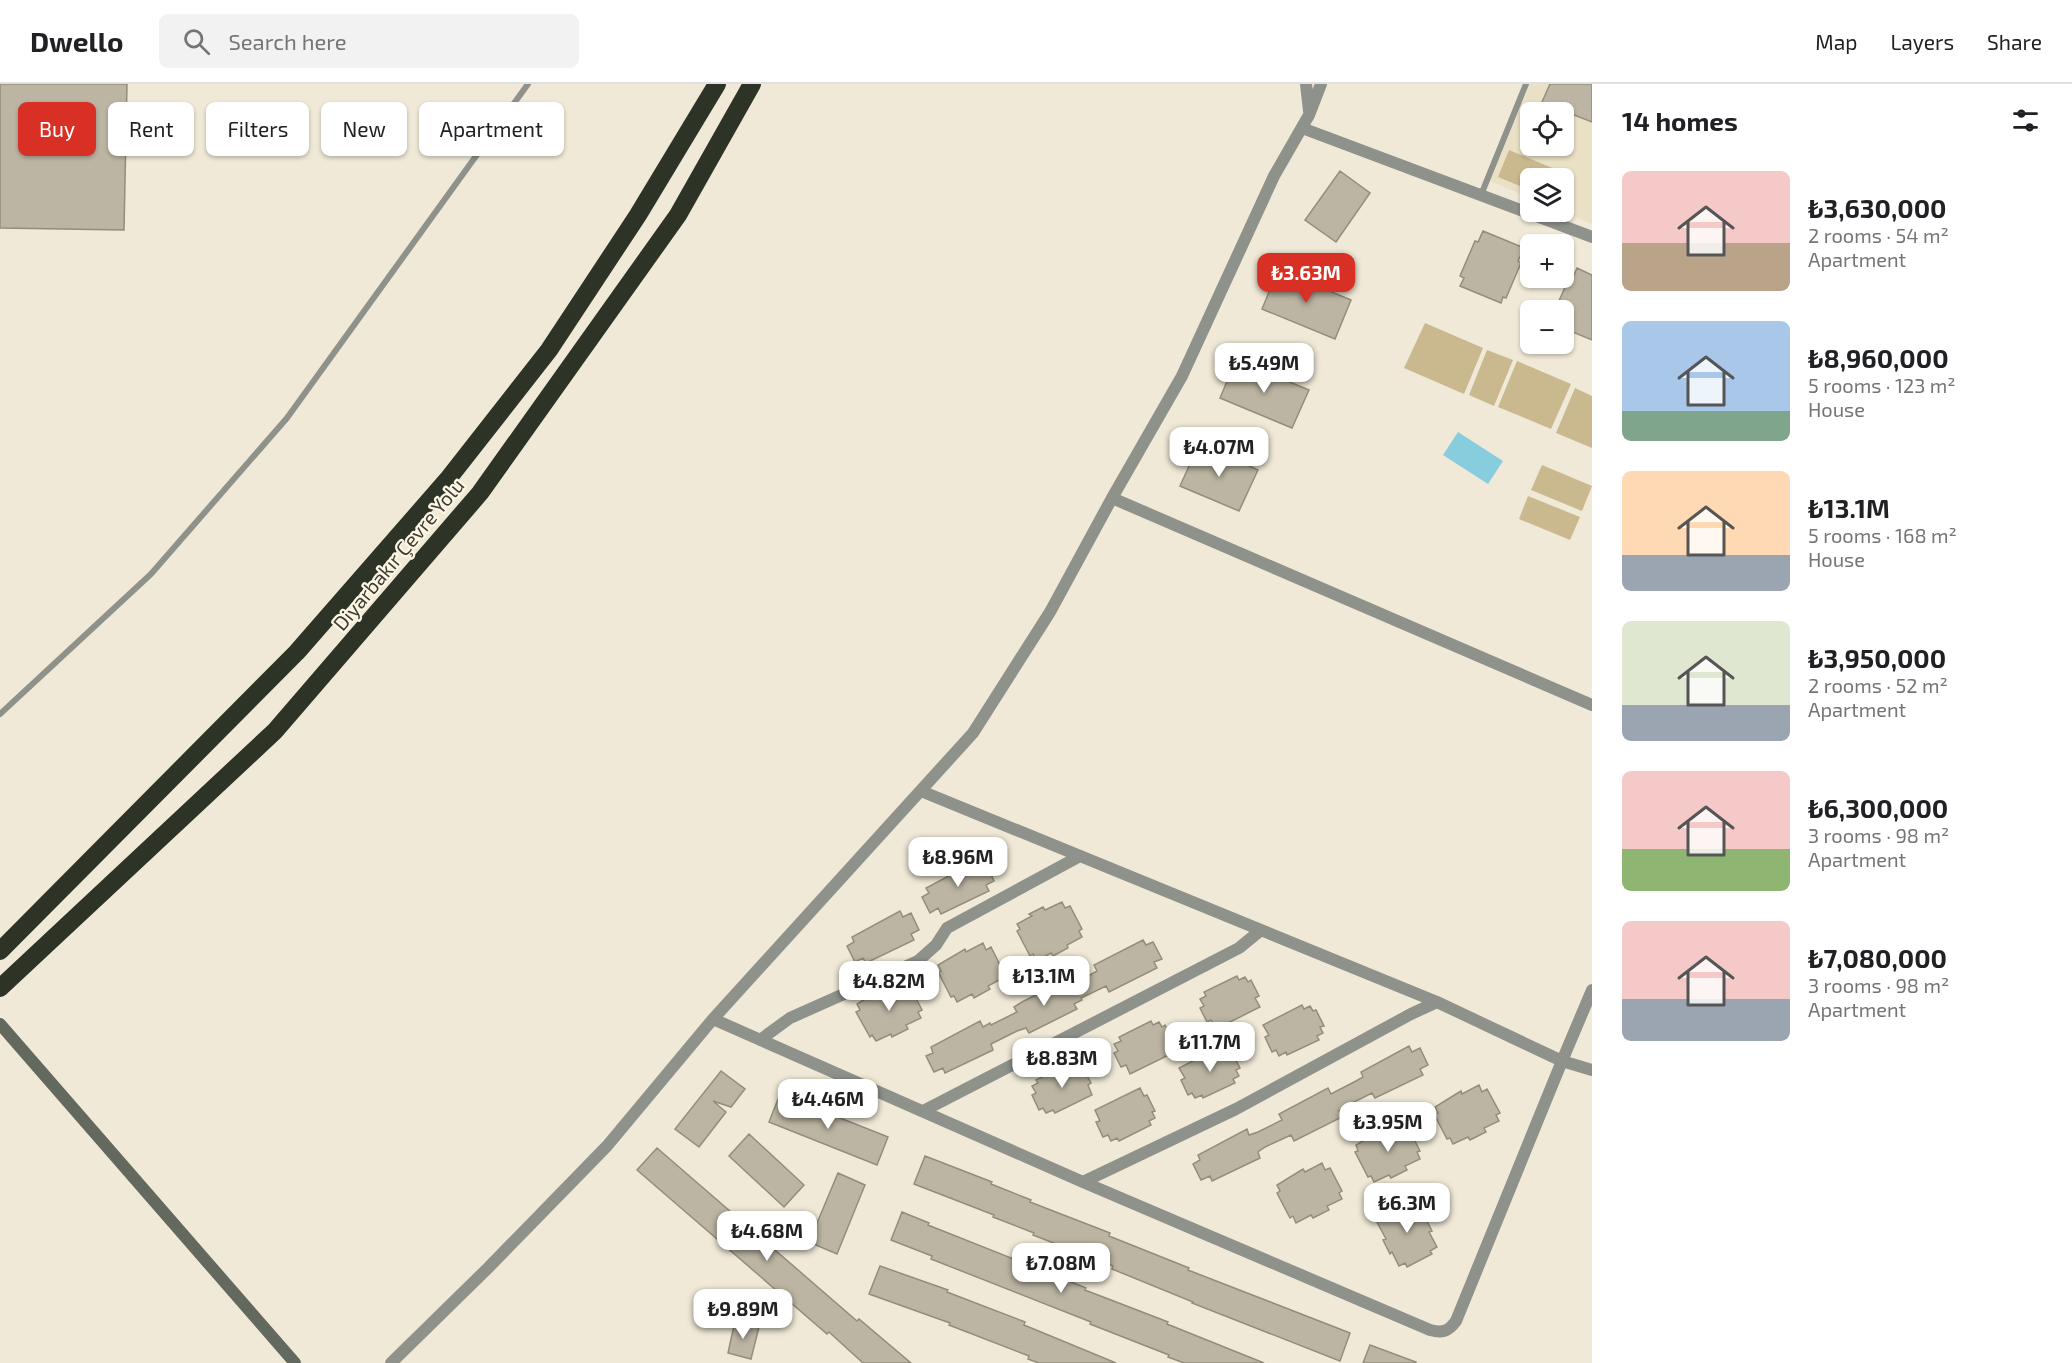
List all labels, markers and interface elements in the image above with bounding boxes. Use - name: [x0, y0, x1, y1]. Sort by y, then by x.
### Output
- search box: [159, 14, 579, 68]
- text: Dwello: [30, 24, 123, 58]
- icon: search: [180, 25, 213, 58]
- text: Search here: [228, 28, 347, 54]
- text: Map: [1815, 29, 1857, 54]
- text: Layers: [1890, 29, 1954, 54]
- text: Share: [1987, 29, 2042, 54]
- chip: Buy: [18, 102, 96, 156]
- chip: Rent: [108, 102, 194, 156]
- chip: Filters: [206, 102, 309, 156]
- chip: New: [321, 102, 407, 156]
- chip: Apartment: [419, 102, 564, 156]
- map controls: [1520, 102, 1574, 354]
- button: locate: [1520, 102, 1574, 156]
- icon: filters: [2009, 104, 2042, 137]
- text: 14 homes: [1622, 105, 1738, 136]
- button: layers: [1520, 168, 1574, 222]
- text: ₺3,630,000: [1808, 192, 1947, 223]
- icon: home: [1670, 195, 1742, 267]
- text: 2 rooms · 54 m²: [1808, 223, 1949, 247]
- button: +: [1520, 234, 1574, 288]
- text: Apartment: [1808, 247, 1906, 271]
- pin: ₺3.63M: [1257, 253, 1355, 304]
- text: ₺3.63M: [1271, 260, 1341, 284]
- button: −: [1520, 300, 1574, 354]
- text: ₺8,960,000: [1808, 342, 1949, 373]
- pin: ₺5.49M: [1215, 343, 1313, 394]
- icon: home: [1670, 345, 1742, 417]
- text: ₺5.49M: [1229, 350, 1299, 374]
- text: 5 rooms · 123 m²: [1808, 373, 1956, 397]
- text: House: [1808, 397, 1865, 421]
- pin: ₺4.07M: [1170, 427, 1268, 478]
- text: ₺4.07M: [1183, 434, 1255, 458]
- street label: Diyarbakır Çevre Yolu: [327, 473, 469, 636]
- text: ₺13.1M: [1808, 492, 1890, 523]
- icon: home: [1670, 495, 1742, 567]
- text: 5 rooms · 168 m²: [1808, 523, 1957, 547]
- text: House: [1808, 547, 1865, 571]
- text: ₺3,950,000: [1808, 642, 1946, 673]
- icon: home: [1670, 645, 1742, 717]
- text: 2 rooms · 52 m²: [1808, 673, 1948, 697]
- text: Apartment: [1808, 697, 1906, 721]
- text: ₺6,300,000: [1808, 792, 1948, 823]
- icon: home: [1670, 795, 1742, 867]
- text: 3 rooms · 98 m²: [1808, 823, 1949, 847]
- pin: ₺8.96M: [909, 837, 1007, 888]
- text: ₺8.96M: [922, 844, 994, 868]
- text: Apartment: [1808, 847, 1906, 871]
- text: ₺7,080,000: [1808, 942, 1947, 973]
- icon: home: [1670, 945, 1742, 1017]
- pin: ₺13.1M: [995, 956, 1093, 1007]
- pin: ₺4.82M: [840, 961, 938, 1012]
- text: ₺13.1M: [1013, 963, 1075, 987]
- text: ₺4.82M: [853, 968, 925, 992]
- text: 3 rooms · 98 m²: [1808, 973, 1949, 997]
- text: Apartment: [1808, 997, 1906, 1021]
- pin: ₺11.7M: [1161, 1022, 1259, 1073]
- text: ₺11.7M: [1179, 1029, 1241, 1053]
- pin: ₺8.83M: [1013, 1038, 1111, 1089]
- text: ₺8.83M: [1026, 1045, 1098, 1069]
- pin: ₺4.46M: [779, 1079, 877, 1130]
- text: ₺4.46M: [792, 1086, 864, 1110]
- pin: ₺3.95M: [1339, 1102, 1437, 1153]
- text: ₺3.95M: [1353, 1109, 1423, 1133]
- pin: ₺6.3M: [1365, 1183, 1449, 1234]
- text: ₺6.3M: [1378, 1190, 1436, 1214]
- pin: ₺4.68M: [718, 1211, 816, 1262]
- text: ₺4.68M: [731, 1218, 803, 1242]
- pin: ₺7.08M: [1012, 1243, 1110, 1294]
- text: ₺7.08M: [1026, 1250, 1096, 1274]
- pin: ₺9.89M: [694, 1289, 792, 1340]
- text: ₺9.89M: [707, 1296, 779, 1320]

